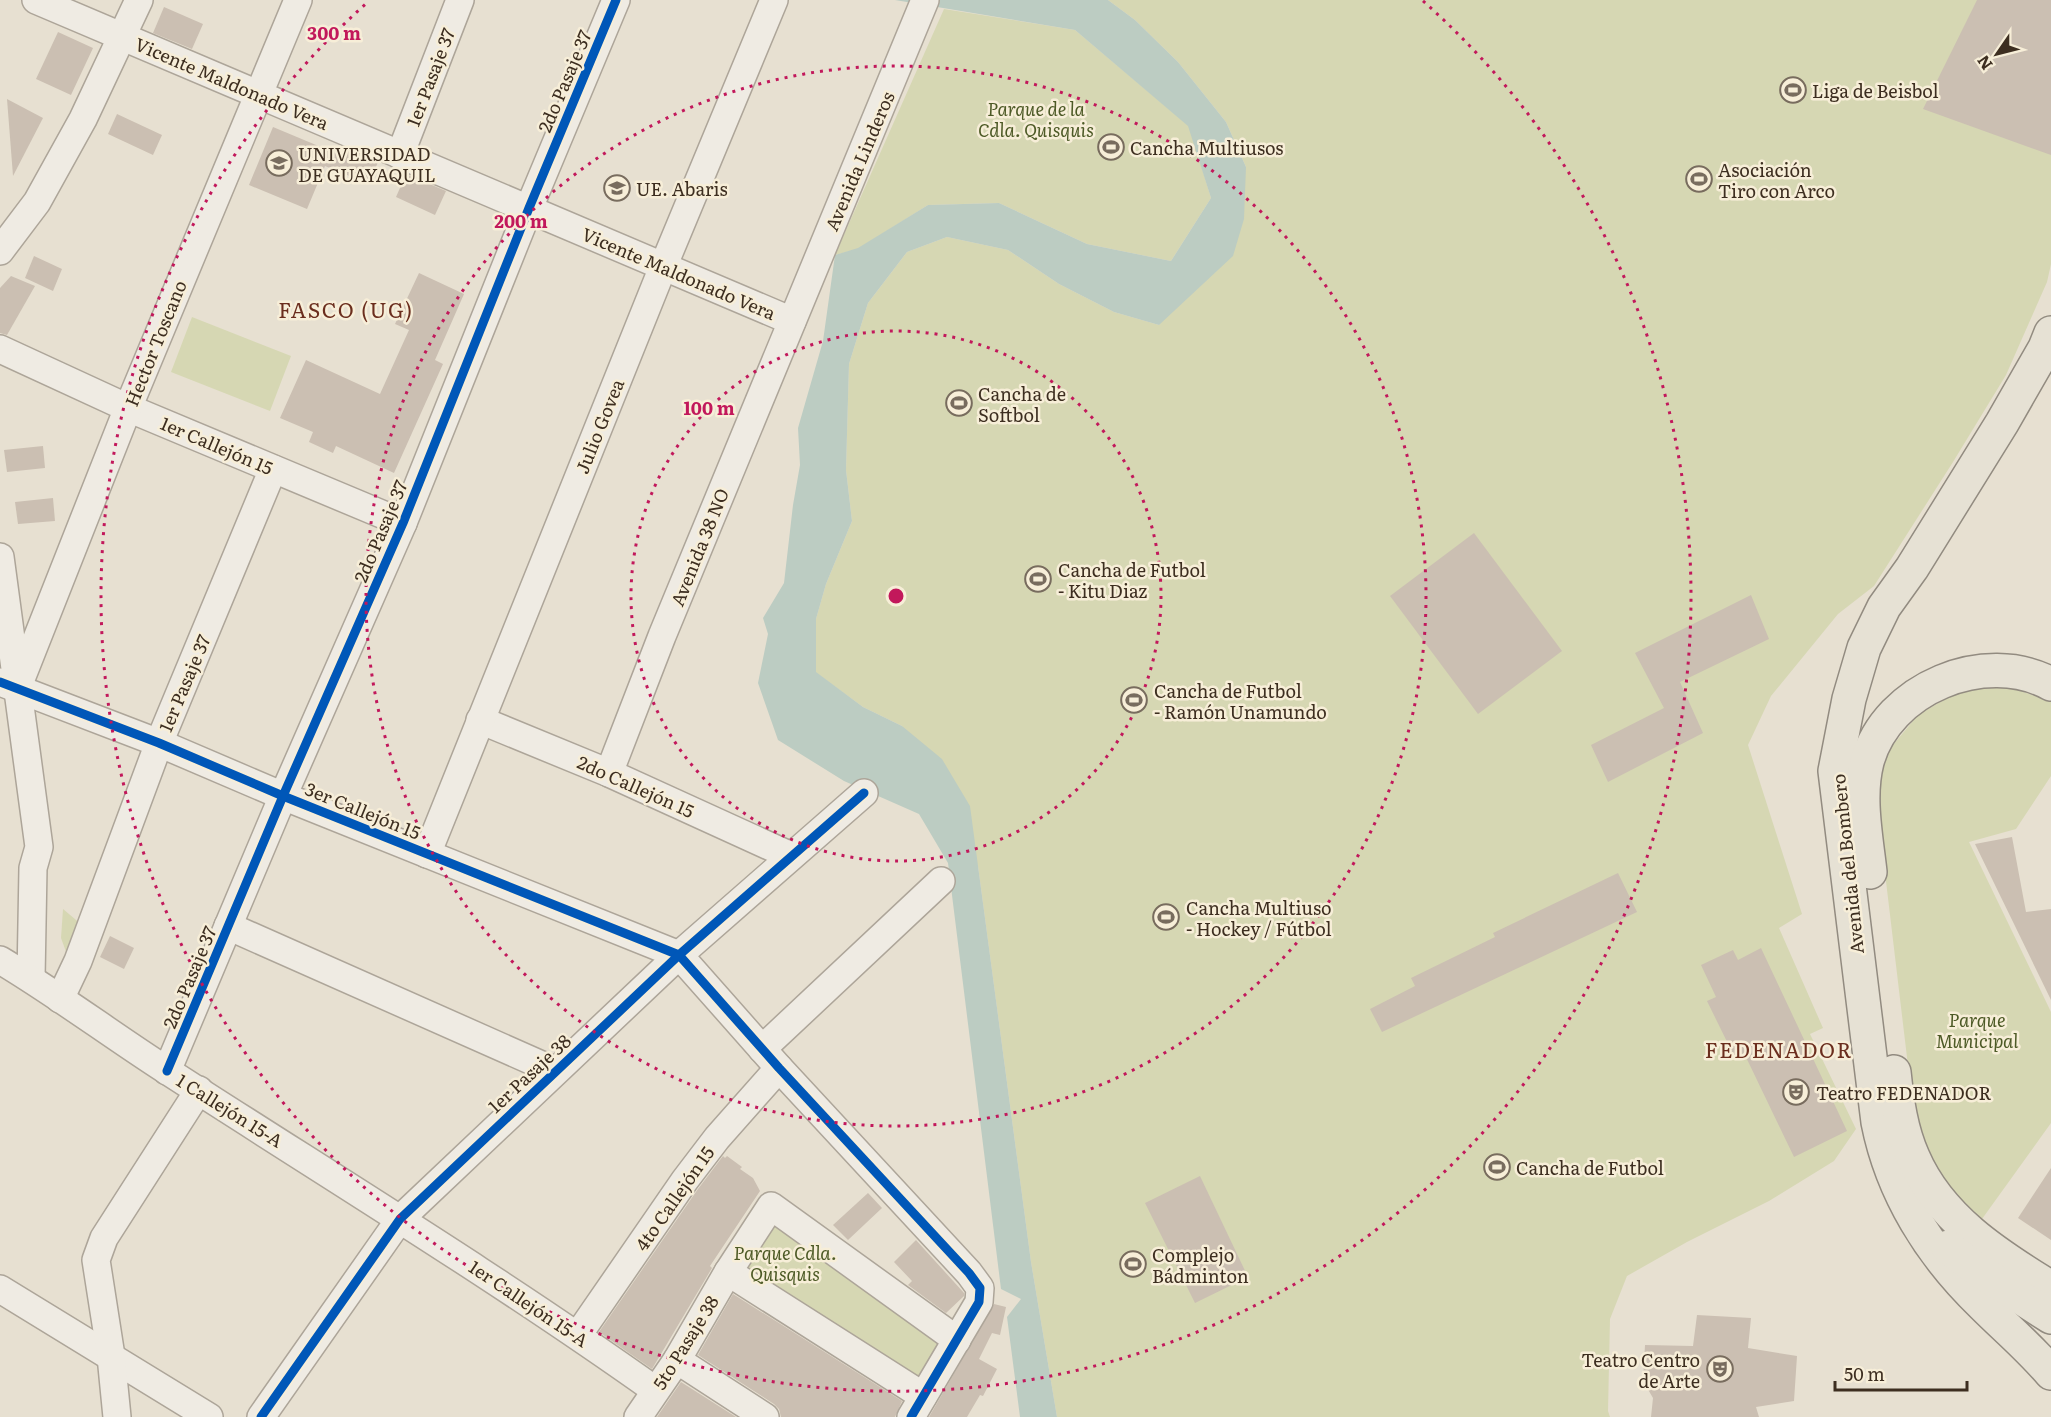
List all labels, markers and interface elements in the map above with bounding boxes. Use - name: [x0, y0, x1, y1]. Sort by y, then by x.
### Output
- text: 300 m: [307, 19, 361, 46]
- street label: 1er Pasaje 37: [399, 24, 461, 130]
- north arrow: [1967, 24, 2027, 84]
- street label: 2do Pasaje 37: [530, 26, 598, 136]
- street label: Vicente Maldonado Vera: [131, 30, 333, 136]
- text: N: [1970, 51, 1998, 76]
- sports icon: Liga de Beisbol: [1778, 75, 1808, 105]
- place label: Liga de Beisbol: [1812, 77, 1939, 104]
- street label: Avenida Linderos: [817, 87, 901, 235]
- park label: Parque de la Cdla. Quisquis: [978, 95, 1094, 143]
- sports icon: Cancha Multiusos: [1096, 132, 1126, 162]
- place label: Cancha Multiusos: [1130, 134, 1283, 161]
- place label: UNIVERSIDAD DE GUAYAQUIL: [298, 140, 436, 188]
- school or university icon: UNIVERSIDAD DE GUAYAQUIL: [264, 148, 294, 178]
- place label: Asociación Tiro con Arco: [1718, 156, 1835, 204]
- sports icon: Asociación Tiro con Arco: [1684, 164, 1714, 194]
- school or university icon: UE. Abaris: [602, 173, 632, 203]
- place label: UE. Abaris: [636, 175, 728, 202]
- text: 200 m: [494, 207, 548, 234]
- street label: Vicente Maldonado Vera: [578, 220, 780, 326]
- street label: Hector Toscano: [117, 276, 193, 410]
- district label: FASCO (UG): [278, 293, 414, 324]
- street label: Julio Govea: [568, 374, 630, 477]
- place label: Cancha de Softbol: [978, 380, 1066, 428]
- sports icon: Cancha de Softbol: [944, 388, 974, 418]
- text: 100 m: [683, 394, 735, 421]
- street label: 1er Callejón 15: [157, 409, 277, 481]
- street label: 2do Pasaje 37: [346, 476, 414, 586]
- street label: Avenida 38 NO: [663, 484, 735, 610]
- place label: Cancha de Futbol - Kitu Diaz: [1058, 556, 1206, 604]
- sports icon: Cancha de Futbol - Kitu Diaz: [1023, 564, 1053, 594]
- centre of rings: [886, 586, 906, 606]
- street label: 1er Pasaje 37: [151, 630, 217, 736]
- place label: Cancha de Futbol - Ramón Unamundo: [1154, 677, 1327, 725]
- sports icon: Cancha de Futbol - Ramón Unamundo: [1119, 685, 1149, 715]
- street label: 2do Callejón 15: [573, 748, 699, 824]
- street label: Avenida del Bombero: [1824, 773, 1870, 955]
- street label: 3er Callejón 15: [301, 775, 425, 845]
- place label: Cancha Multiuso - Hockey / Fútbol: [1186, 894, 1332, 942]
- sports icon: Cancha Multiuso - Hockey / Fútbol: [1151, 902, 1181, 932]
- street label: 2do Pasaje 37: [155, 922, 223, 1032]
- park label: Parque Municipal: [1936, 1006, 2019, 1054]
- street label: 1er Pasaje 38: [481, 1027, 577, 1119]
- district label: FEDENADOR: [1705, 1033, 1853, 1064]
- street label: 1 Callejón 15-A: [171, 1066, 289, 1154]
- theatre icon: Teatro FEDENADOR: [1781, 1077, 1811, 1107]
- place label: Teatro FEDENADOR: [1816, 1079, 1992, 1106]
- street label: 4to Callejón 15: [628, 1140, 720, 1256]
- sports icon: Cancha de Futbol: [1482, 1152, 1512, 1182]
- place label: Cancha de Futbol: [1516, 1154, 1664, 1181]
- park label: Parque Cdla. Quisquis: [734, 1239, 836, 1287]
- place label: Complejo Bádminton: [1152, 1241, 1249, 1289]
- sports icon: Complejo Bádminton: [1118, 1249, 1148, 1279]
- street label: 1er Callejón 15-A: [464, 1253, 594, 1353]
- street label: 5to Pasaje 38: [645, 1290, 725, 1394]
- place label: Teatro Centro de Arte: [1581, 1346, 1700, 1394]
- theatre icon: Teatro Centro de Arte: [1705, 1354, 1735, 1384]
- scale bar: [1835, 1354, 1967, 1392]
- text: 50 m: [1844, 1360, 1885, 1387]

